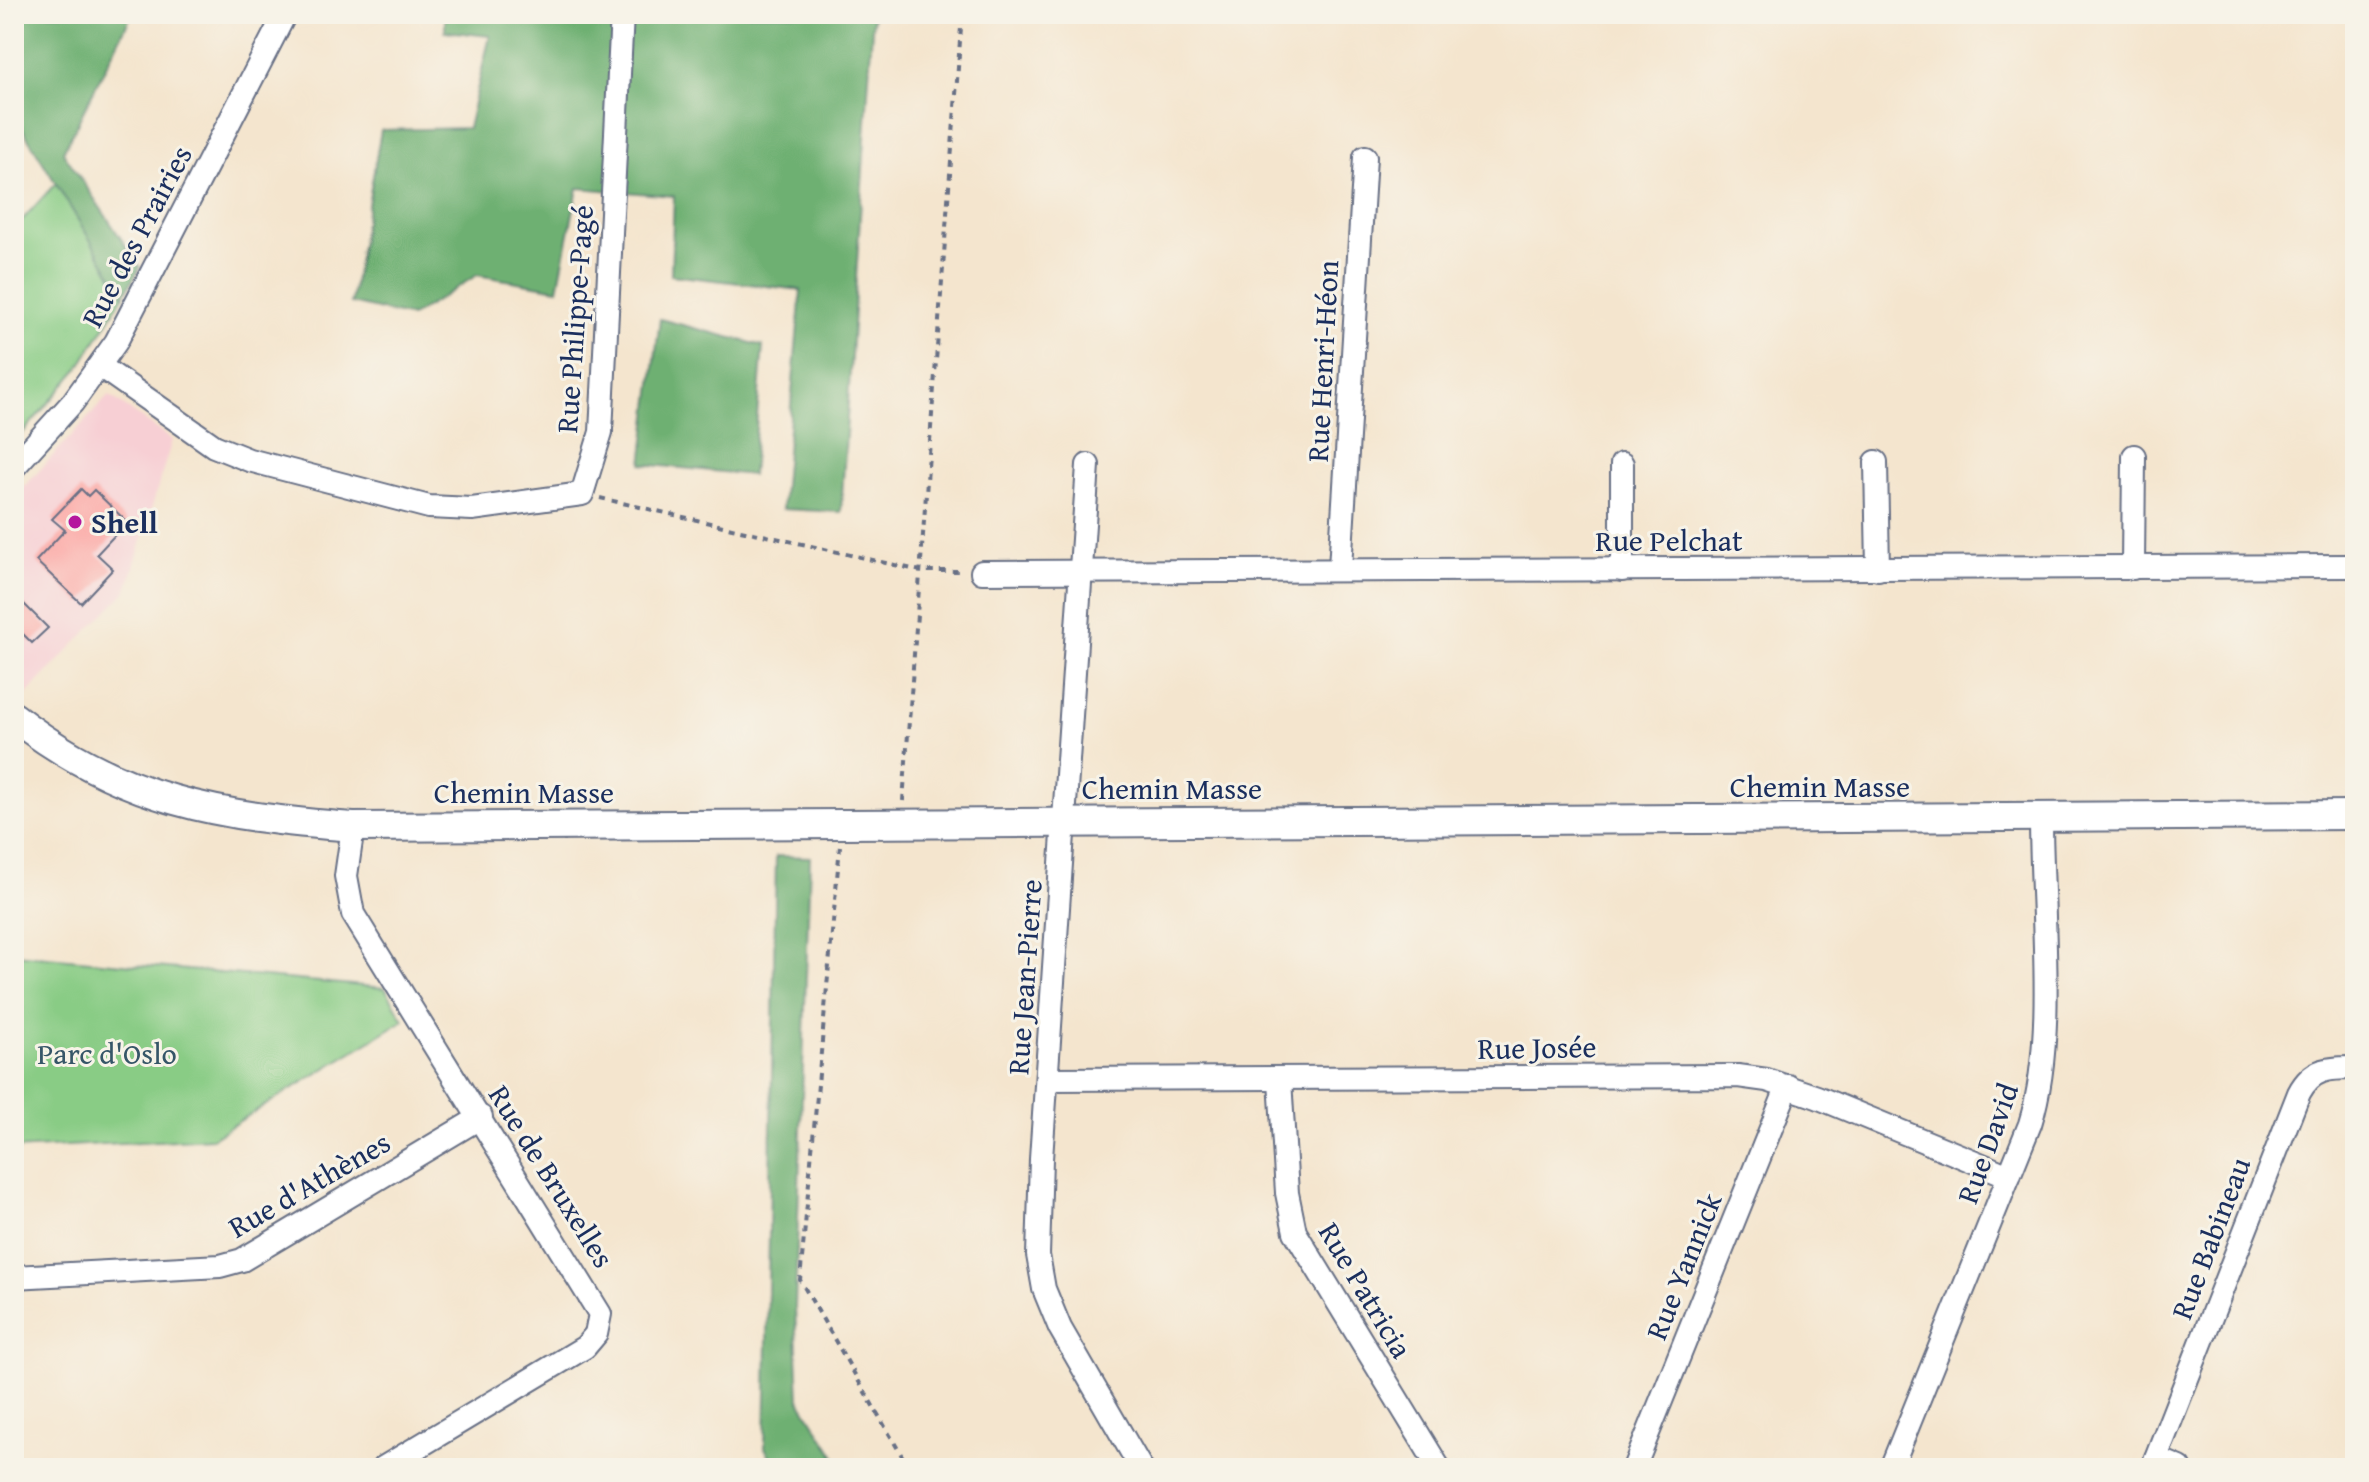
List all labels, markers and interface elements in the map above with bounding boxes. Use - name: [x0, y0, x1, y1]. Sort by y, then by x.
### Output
- street label: Rue des Prairies: [70, 137, 202, 335]
- street label: Rue Philippe-Pagé: [544, 203, 604, 435]
- street label: Rue Henri-Héon: [1295, 259, 1349, 463]
- place label: Shell: [91, 500, 158, 544]
- marker: Shell: [66, 513, 84, 531]
- street label: Rue Pelchat: [1595, 518, 1743, 562]
- street label: Chemin Masse: [1730, 764, 1910, 808]
- street label: Chemin Masse: [1082, 766, 1262, 810]
- street label: Chemin Masse: [434, 770, 614, 814]
- street label: Rue Jean-Pierre: [995, 878, 1053, 1076]
- street label: Rue Josée: [1477, 1024, 1597, 1070]
- park label: Parc d'Oslo: [37, 1031, 177, 1075]
- street label: Rue de Bruxelles: [478, 1076, 626, 1276]
- street label: Rue David: [1945, 1077, 2029, 1209]
- street label: Rue d'Athènes: [220, 1120, 398, 1248]
- street label: Rue Babineau: [2159, 1150, 2261, 1326]
- street label: Rue Yannick: [1634, 1185, 1733, 1346]
- street label: Rue Patricia: [1308, 1214, 1424, 1366]

